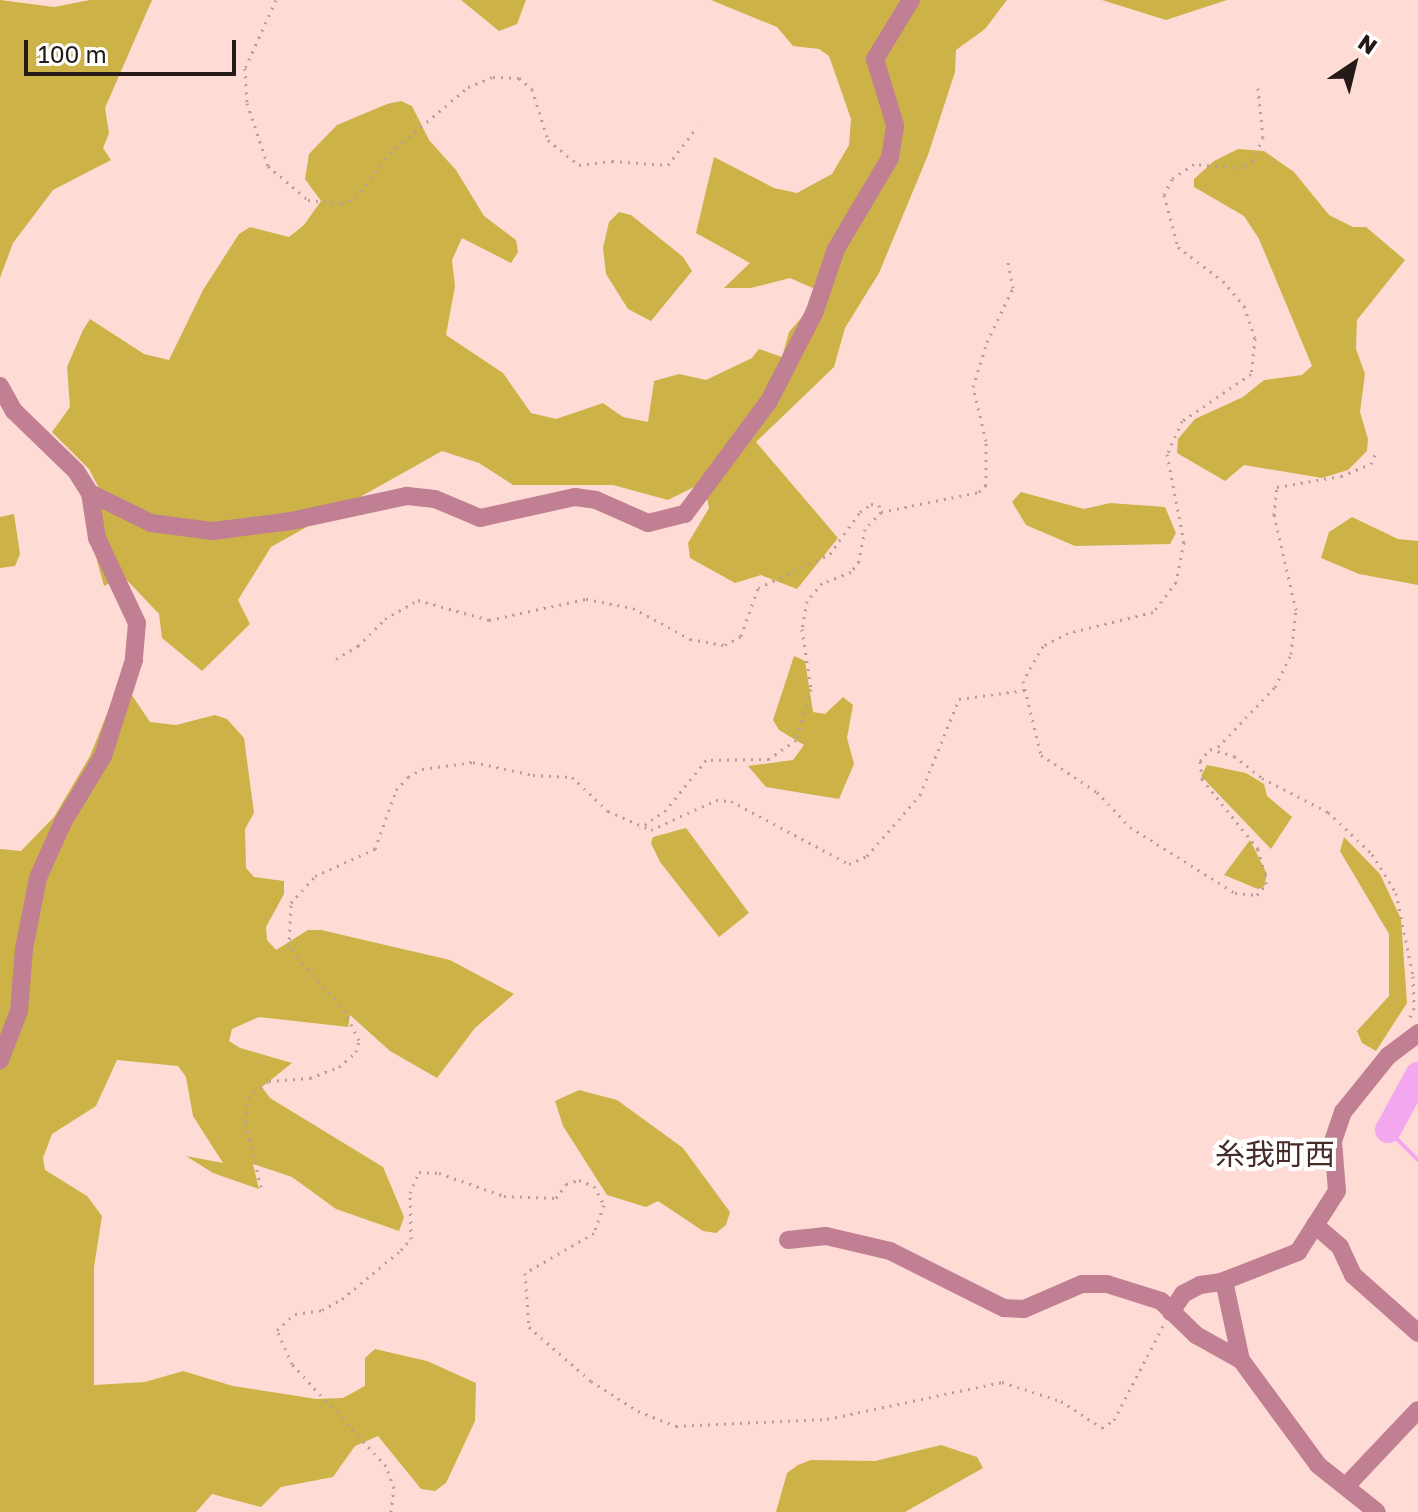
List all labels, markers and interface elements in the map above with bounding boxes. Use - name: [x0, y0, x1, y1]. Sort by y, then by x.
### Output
- scale bar: [28, 24, 240, 74]
- north arrow: [1314, 24, 1394, 104]
- text: N: [1353, 28, 1383, 60]
- text: 100 m: [38, 39, 107, 68]
- district label: 糸我町西: [1215, 1136, 1335, 1172]

